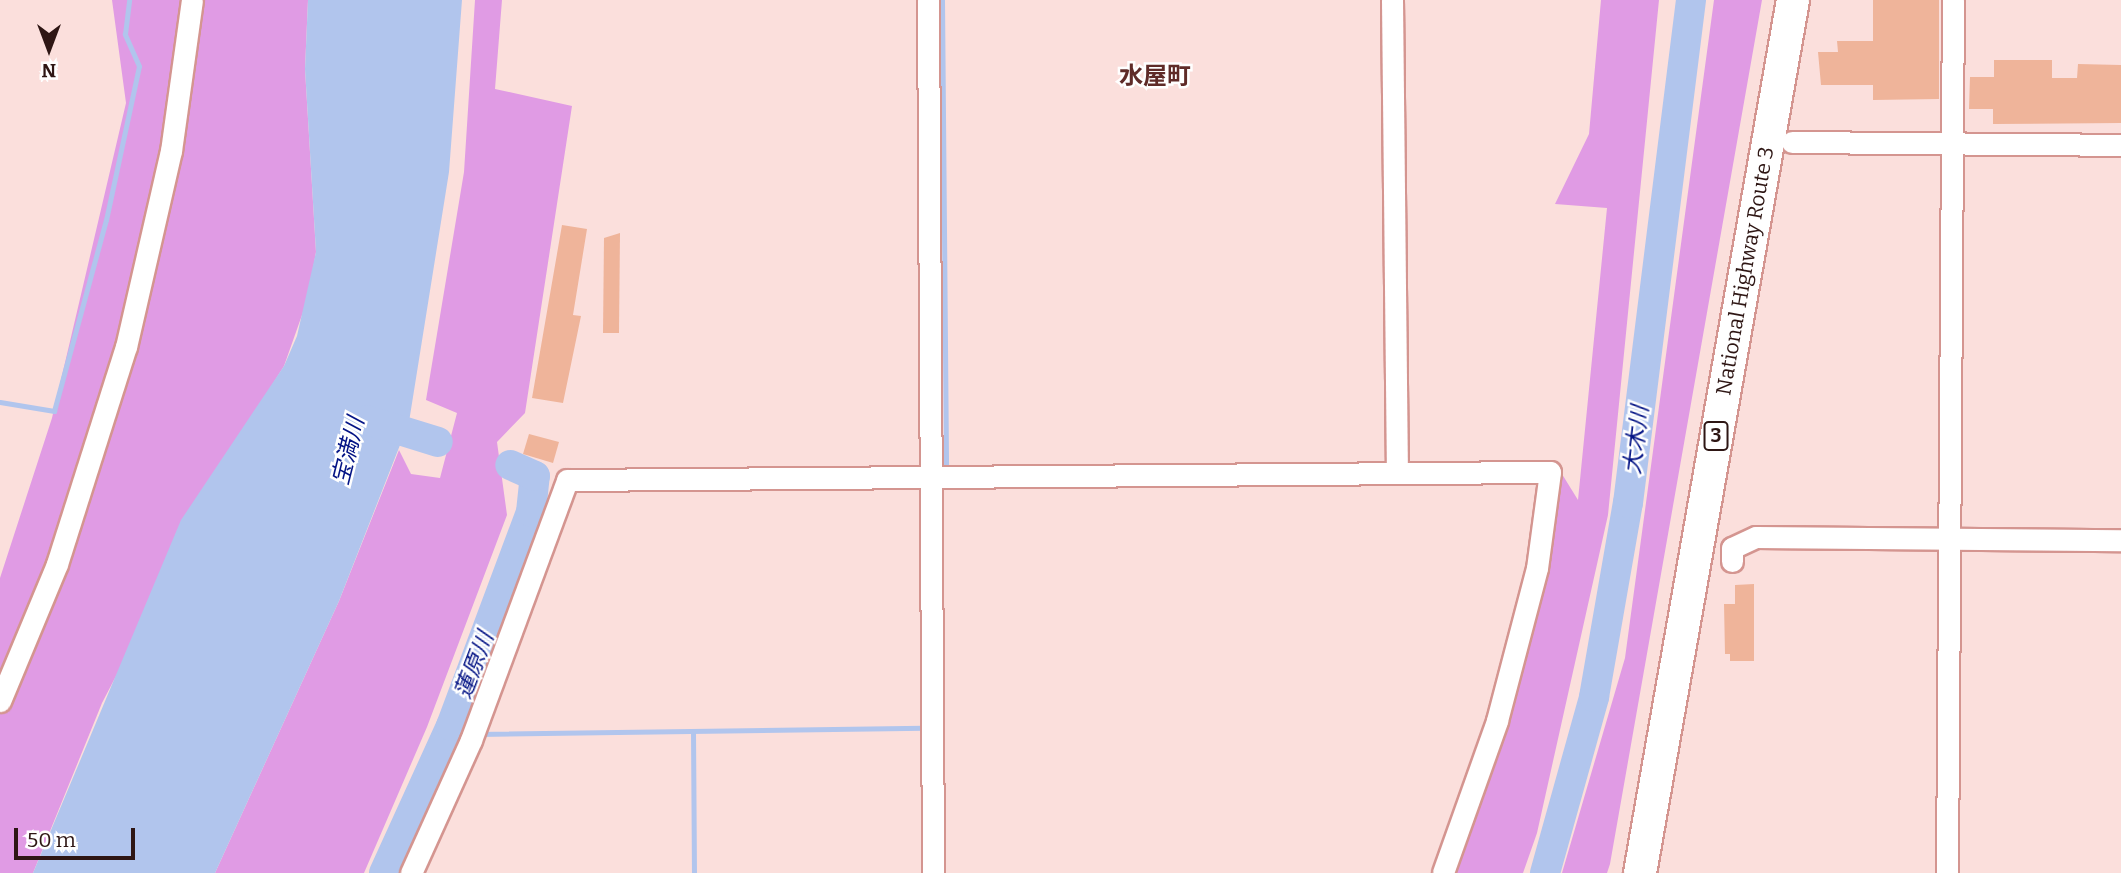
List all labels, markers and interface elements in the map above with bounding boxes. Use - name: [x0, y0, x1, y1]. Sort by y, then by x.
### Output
- north arrow: [14, 14, 84, 84]
- text: N: [42, 59, 56, 82]
- district label: 水屋町: [1119, 63, 1191, 91]
- street label: National Highway Route 3: [1711, 145, 1779, 397]
- water label: 大木川: [1618, 404, 1654, 476]
- water label: 宝満川: [326, 414, 370, 488]
- road number: 3: [1702, 420, 1730, 452]
- water label: 蓮原川: [449, 628, 499, 702]
- scale bar: [18, 814, 138, 858]
- text: 50 m: [27, 827, 76, 853]

